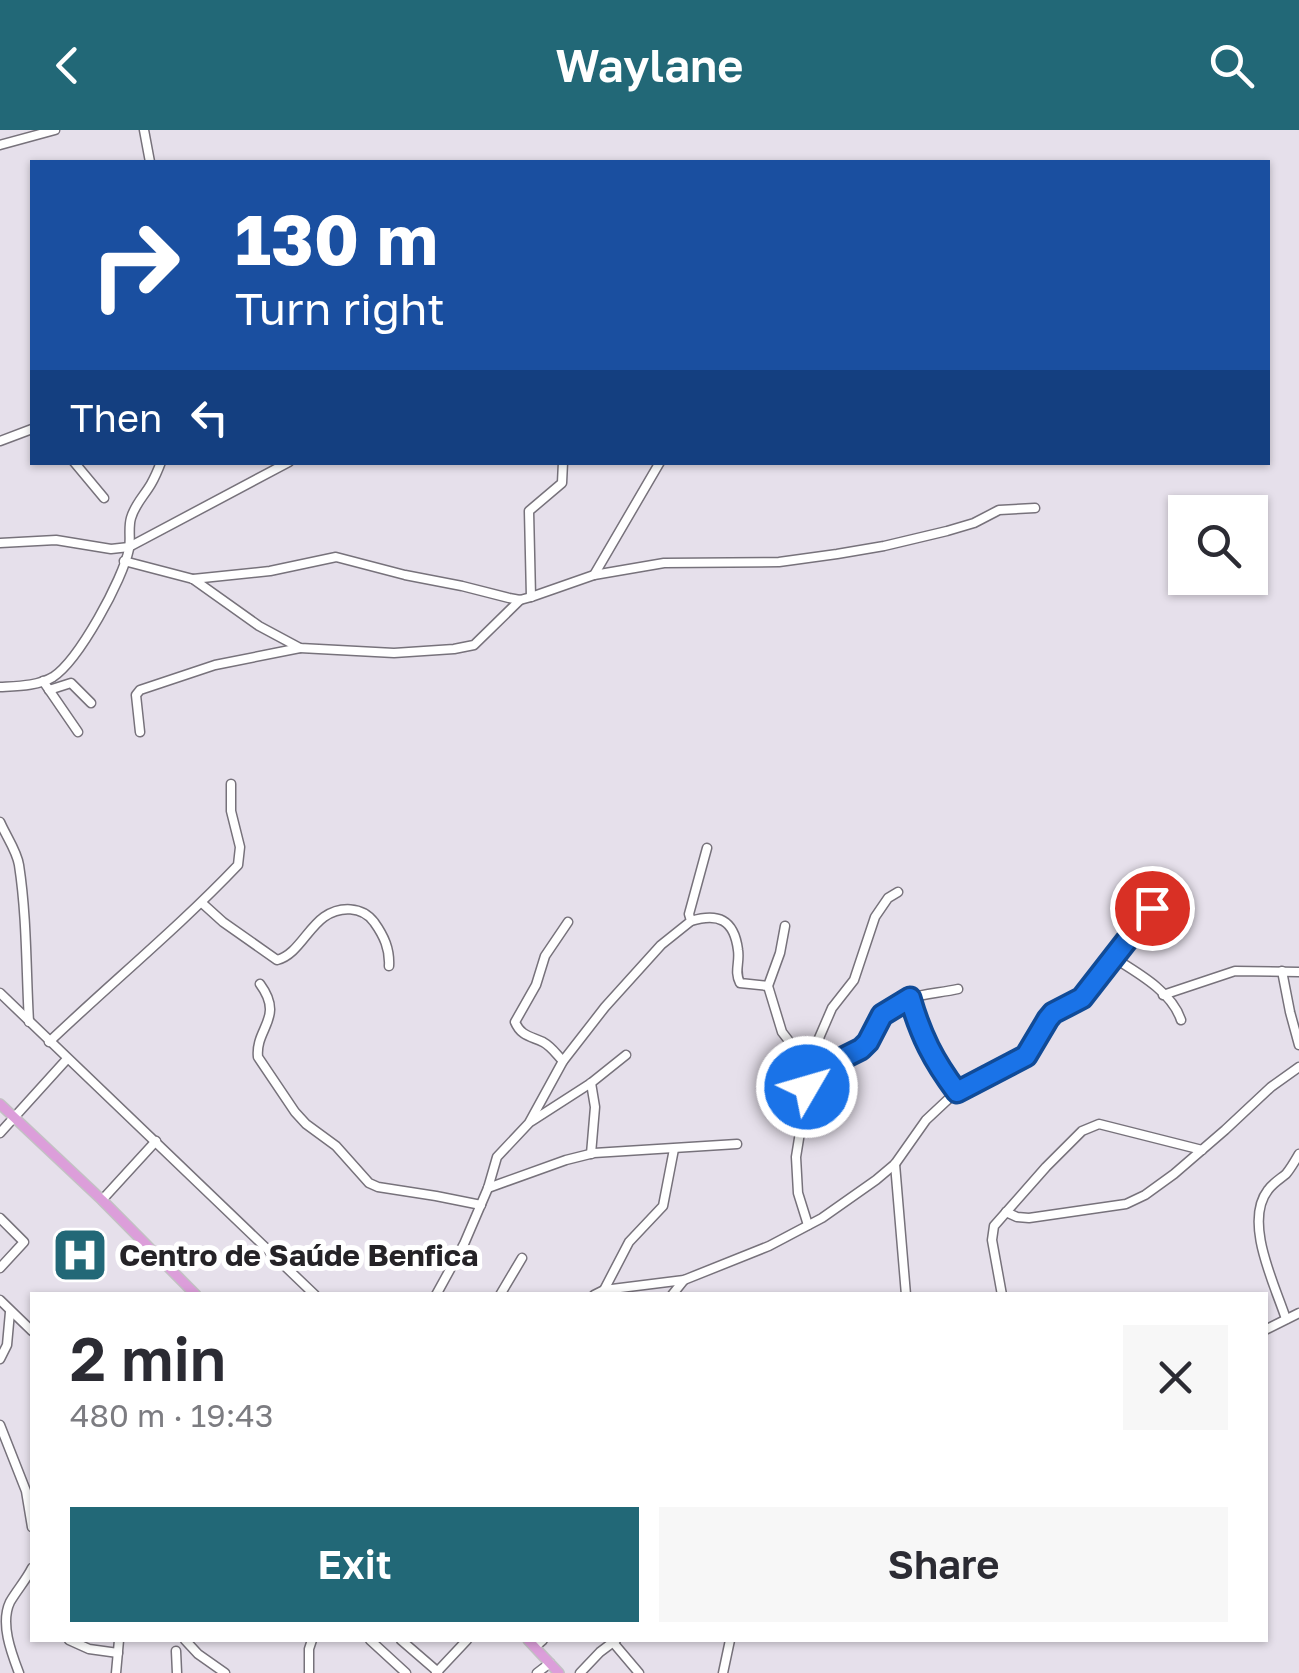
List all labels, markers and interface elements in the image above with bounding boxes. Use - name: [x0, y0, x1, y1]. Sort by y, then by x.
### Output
- icon: back: [40, 38, 95, 93]
- text: Waylane: [556, 38, 743, 92]
- icon: search: [1204, 38, 1259, 93]
- text: 130 m: [235, 196, 438, 280]
- icon: right: [70, 200, 200, 330]
- text: Turn right: [235, 281, 445, 335]
- icon: left: [182, 390, 237, 445]
- text: Then: [70, 395, 162, 440]
- map controls: [1168, 495, 1268, 595]
- button: search: [1168, 495, 1268, 595]
- pin: [1110, 866, 1195, 951]
- icon: arrive: [1125, 881, 1180, 936]
- position arrow: [755, 1035, 859, 1139]
- hospital icon: Centro de Saúde Benfica: [50, 1225, 110, 1285]
- place label: Centro de Saúde Benfica: [119, 1237, 478, 1273]
- text: 2 min: [70, 1322, 226, 1394]
- button: close: [1123, 1325, 1228, 1430]
- text: 480 m · 19:43: [70, 1396, 274, 1434]
- button: Exit: [70, 1507, 639, 1622]
- button: Share: [659, 1507, 1228, 1622]

